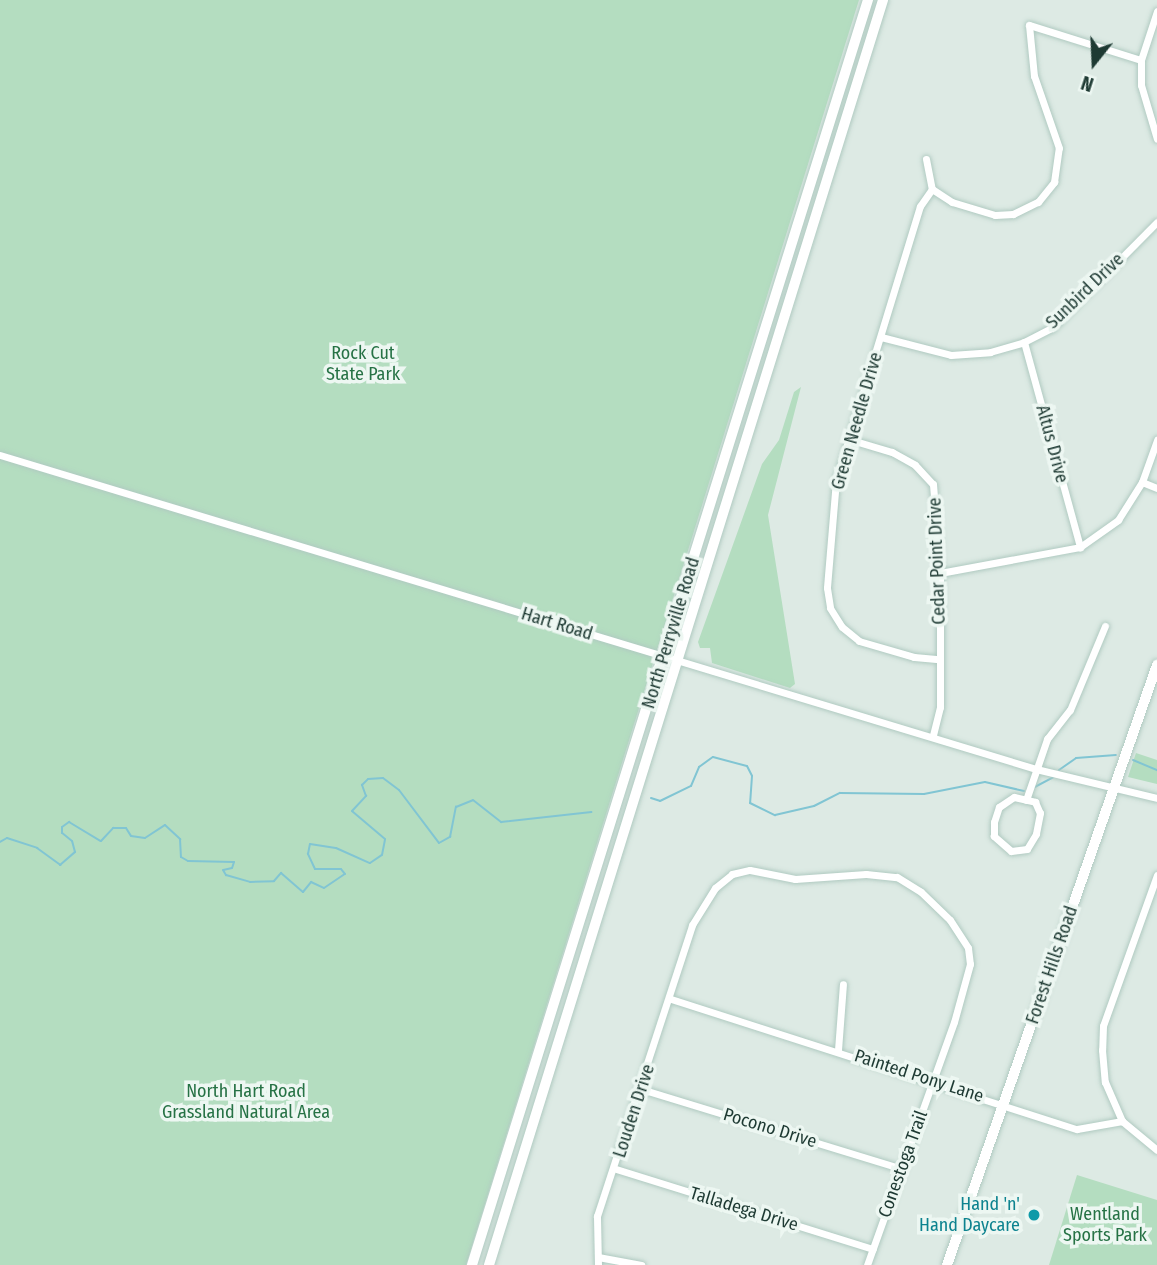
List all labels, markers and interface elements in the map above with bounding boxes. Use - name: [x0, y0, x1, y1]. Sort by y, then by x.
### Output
- north arrow: [1059, 28, 1129, 98]
- text: N: [1078, 71, 1096, 96]
- street label: Sunbird Drive: [1042, 249, 1128, 333]
- park label: Rock Cut State Park: [326, 343, 400, 386]
- street label: Green Needle Drive: [827, 350, 887, 492]
- street label: Altus Drive: [1031, 403, 1073, 485]
- street label: Cedar Point Drive: [924, 497, 950, 625]
- street label: North Perryville Road: [638, 555, 704, 711]
- street label: Hart Road: [519, 603, 595, 645]
- street label: Forest Hills Road: [1022, 903, 1082, 1027]
- street label: Painted Pony Lane: [852, 1045, 986, 1107]
- street label: Louden Drive: [609, 1062, 659, 1160]
- park label: North Hart Road Grassland Natural Area: [162, 1081, 330, 1124]
- street label: Pocono Drive: [721, 1104, 819, 1152]
- street label: Conestoga Trail: [874, 1108, 932, 1220]
- street label: Talladega Drive: [687, 1182, 801, 1236]
- place label: Hand 'n' Hand Daycare: [919, 1194, 1020, 1236]
- park label: Wentland Sports Park: [1063, 1204, 1147, 1246]
- marker: Hand 'n' Hand Daycare: [1026, 1207, 1042, 1223]

